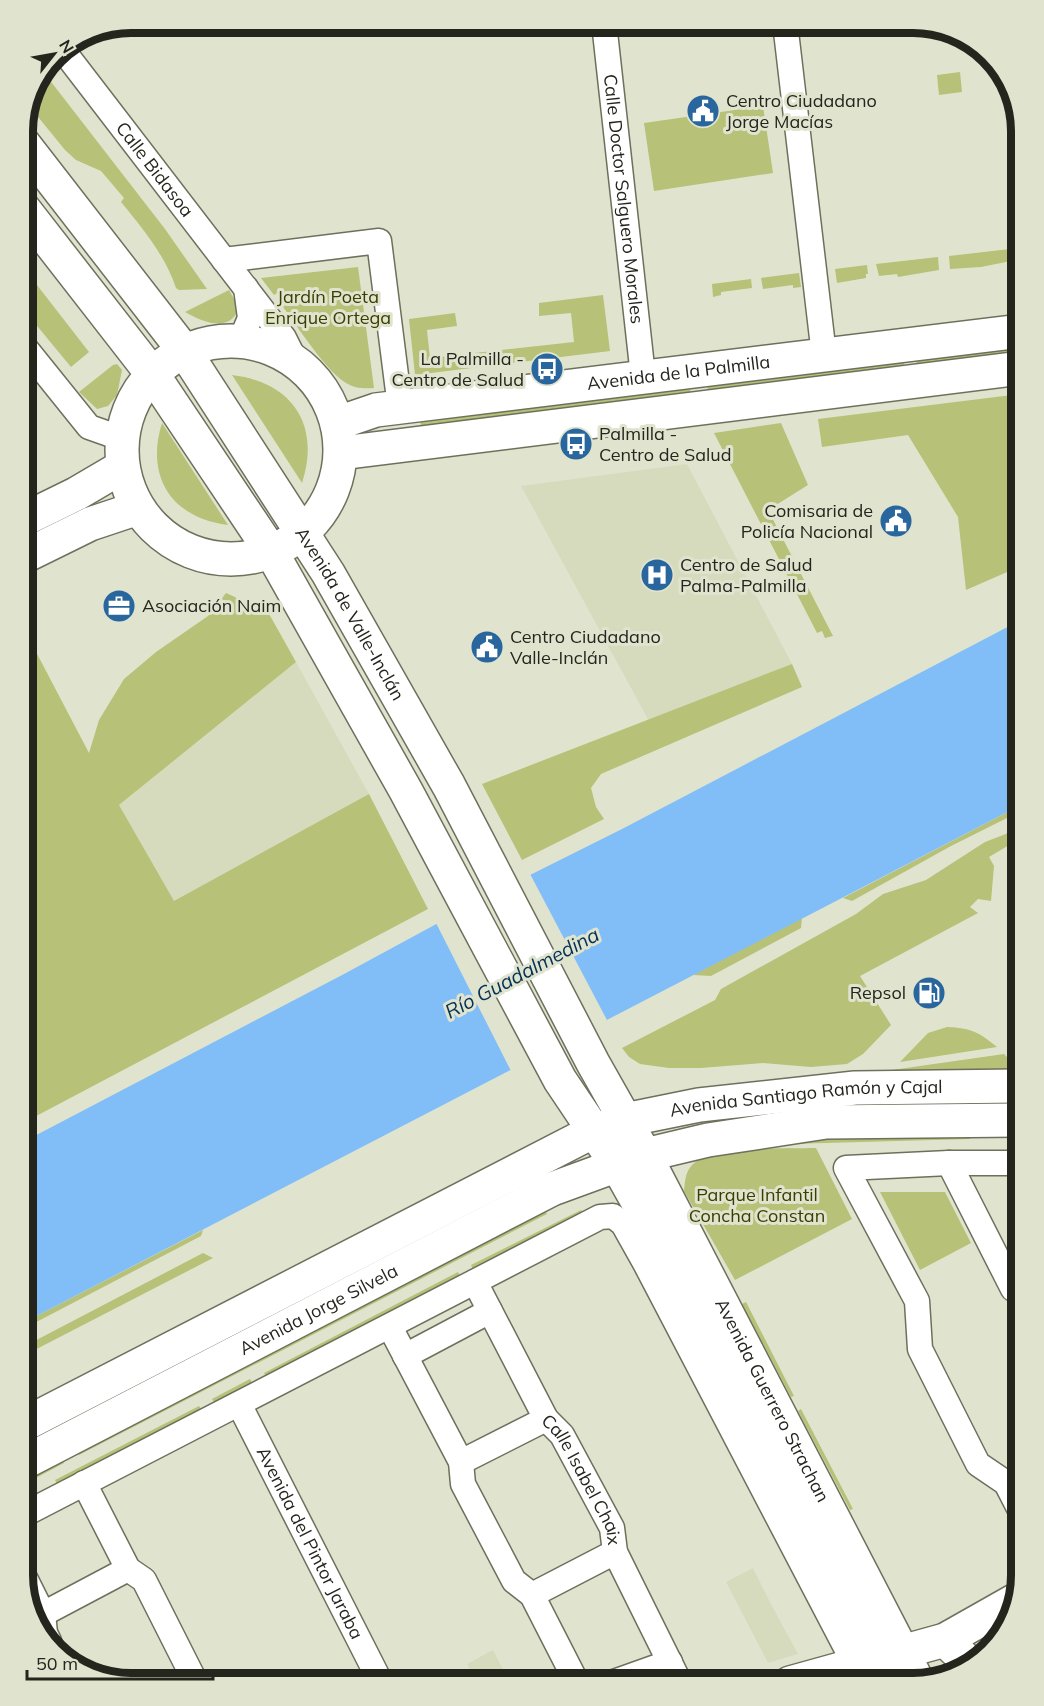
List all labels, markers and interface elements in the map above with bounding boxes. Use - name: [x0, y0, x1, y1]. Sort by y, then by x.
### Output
- north arrow: [24, 24, 84, 84]
- text: N: [55, 36, 79, 57]
- street label: Calle Doctor Salguero Morales: [599, 73, 649, 325]
- place label: Centro Ciudadano Jorge Macías: [726, 89, 877, 133]
- public building icon: Centro Ciudadano Jorge Macías: [685, 93, 721, 129]
- street label: Calle Bidasoa: [111, 117, 199, 222]
- park label: Jardín Poeta Enrique Ortega: [265, 285, 391, 329]
- place label: La Palmilla - Centro de Salud: [392, 347, 524, 391]
- street label: Avenida de la Palmilla: [586, 350, 771, 395]
- bus stop icon: La Palmilla - Centro de Salud: [529, 351, 565, 387]
- place label: Palmilla - Centro de Salud: [599, 422, 732, 466]
- bus stop icon: Palmilla - Centro de Salud: [558, 426, 594, 462]
- place label: Comisaria de Policía Nacional: [741, 499, 873, 543]
- public building icon: Comisaria de Policía Nacional: [878, 503, 914, 539]
- street label: Avenida de Valle-Inclán: [290, 523, 410, 704]
- place label: Centro de Salud Palma-Palmilla: [680, 553, 813, 597]
- hospital icon: Centro de Salud Palma-Palmilla: [639, 557, 675, 593]
- office icon: Asociación Naim: [101, 588, 137, 624]
- place label: Asociación Naim: [142, 594, 281, 617]
- place label: Centro Ciudadano Valle-Inclán: [510, 625, 661, 669]
- public building icon: Centro Ciudadano Valle-Inclán: [469, 629, 505, 665]
- water label: Río Guadalmedina: [440, 921, 603, 1024]
- fuel station icon: Repsol: [911, 975, 947, 1011]
- place label: Repsol: [850, 981, 906, 1004]
- street label: Avenida Santiago Ramón y Cajal: [667, 1075, 943, 1122]
- park label: Parque Infantil Concha Constan: [689, 1183, 825, 1227]
- street label: Avenida Jorge Silvela: [235, 1259, 402, 1360]
- street label: Avenida Guerrero Strachan: [710, 1295, 835, 1506]
- street label: Calle Isabel Chaix: [537, 1409, 626, 1547]
- street label: Avenida del Pintor Jaraba: [252, 1443, 369, 1643]
- scale bar: [27, 1643, 213, 1681]
- text: 50 m: [36, 1652, 78, 1675]

